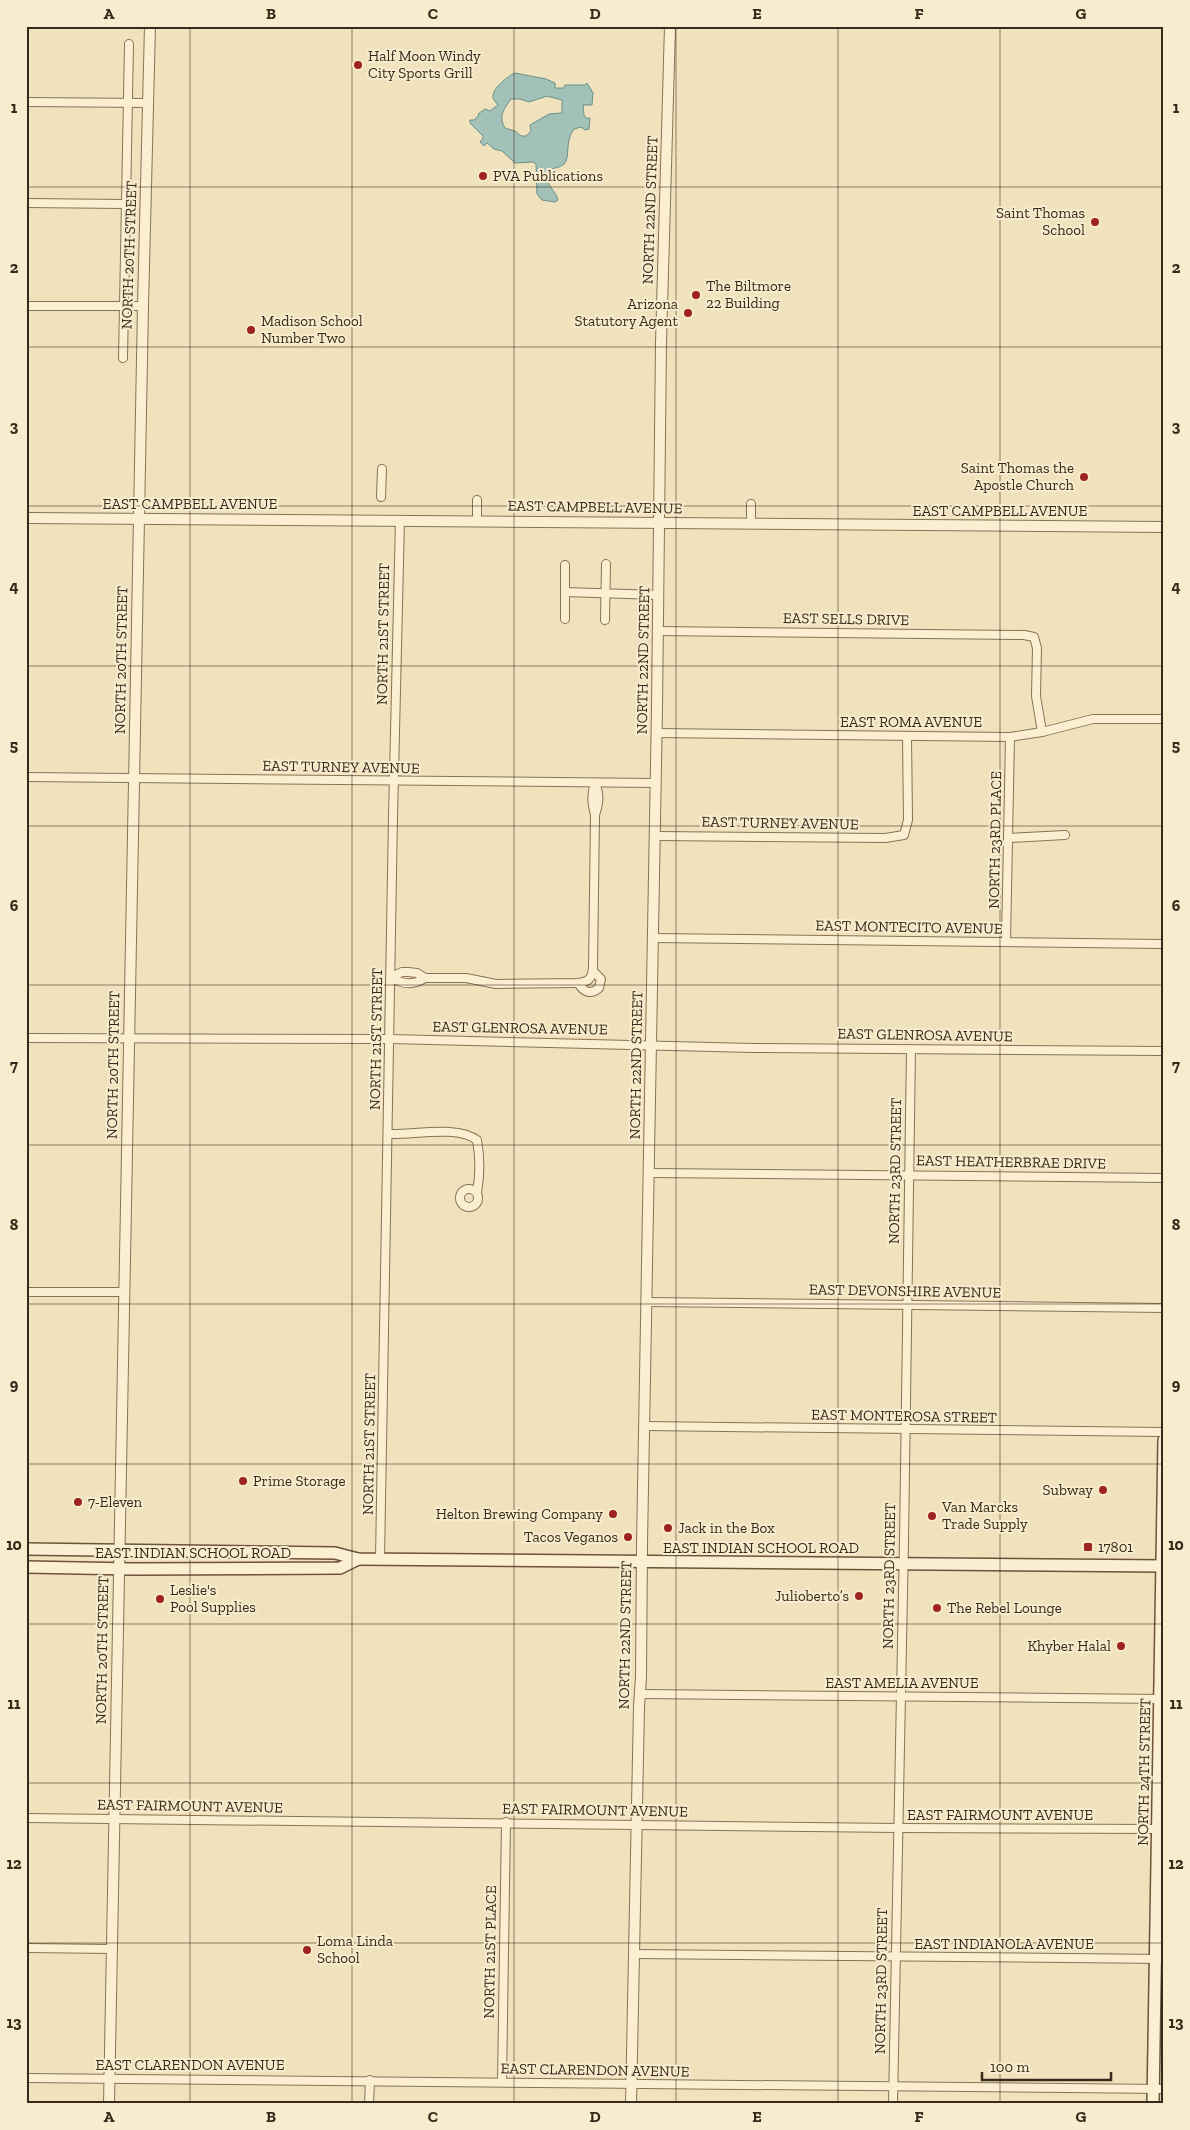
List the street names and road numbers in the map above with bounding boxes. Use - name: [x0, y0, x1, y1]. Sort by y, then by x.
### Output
- street label: NORTH 22ND STREET: [638, 135, 662, 285]
- street label: NORTH 20TH STREET: [117, 180, 141, 330]
- street label: EAST CAMPBELL AVENUE: [103, 495, 278, 513]
- street label: EAST CAMPBELL AVENUE: [507, 496, 683, 518]
- street label: EAST CAMPBELL AVENUE: [913, 502, 1088, 520]
- street label: NORTH 21ST STREET: [373, 563, 393, 705]
- street label: NORTH 22ND STREET: [633, 585, 653, 735]
- street label: NORTH 20TH STREET: [111, 586, 131, 734]
- street label: EAST SELLS DRIVE: [783, 609, 910, 629]
- street label: EAST ROMA AVENUE: [840, 713, 982, 731]
- street label: EAST TURNEY AVENUE: [262, 757, 420, 777]
- street label: NORTH 23RD PLACE: [985, 771, 1005, 909]
- street label: EAST TURNEY AVENUE: [701, 813, 859, 833]
- street label: EAST MONTECITO AVENUE: [815, 916, 1003, 938]
- street label: NORTH 21ST STREET: [366, 968, 386, 1110]
- street label: NORTH 22ND STREET: [626, 990, 646, 1140]
- street label: NORTH 20TH STREET: [103, 991, 123, 1139]
- street label: EAST GLENROSA AVENUE: [432, 1017, 608, 1039]
- street label: EAST GLENROSA AVENUE: [837, 1024, 1013, 1046]
- street label: NORTH 23RD STREET: [885, 1098, 905, 1244]
- street label: EAST HEATHERBRAE DRIVE: [916, 1151, 1106, 1173]
- street label: EAST DEVONSHIRE AVENUE: [809, 1280, 1002, 1302]
- street label: NORTH 21ST STREET: [359, 1373, 379, 1515]
- street label: EAST MONTEROSA STREET: [811, 1405, 997, 1427]
- street label: NORTH 23RD STREET: [879, 1503, 899, 1649]
- street label: EAST INDIAN SCHOOL ROAD: [663, 1539, 859, 1557]
- street label: EAST INDIAN SCHOOL ROAD: [95, 1544, 291, 1562]
- street label: NORTH 22ND STREET: [615, 1560, 635, 1710]
- street label: NORTH 20TH STREET: [92, 1576, 112, 1724]
- street label: EAST AMELIA AVENUE: [825, 1674, 979, 1692]
- street label: NORTH 24TH STREET: [1134, 1698, 1154, 1846]
- street label: EAST FAIRMOUNT AVENUE: [97, 1795, 283, 1817]
- street label: EAST FAIRMOUNT AVENUE: [502, 1799, 688, 1821]
- street label: EAST FAIRMOUNT AVENUE: [907, 1806, 1093, 1824]
- street label: NORTH 21ST PLACE: [480, 1885, 500, 2019]
- street label: NORTH 23RD STREET: [871, 1908, 891, 2054]
- street label: EAST INDIANOLA AVENUE: [914, 1935, 1094, 1953]
- street label: EAST CLARENDON AVENUE: [96, 2056, 285, 2074]
- street label: EAST CLARENDON AVENUE: [500, 2059, 690, 2081]

